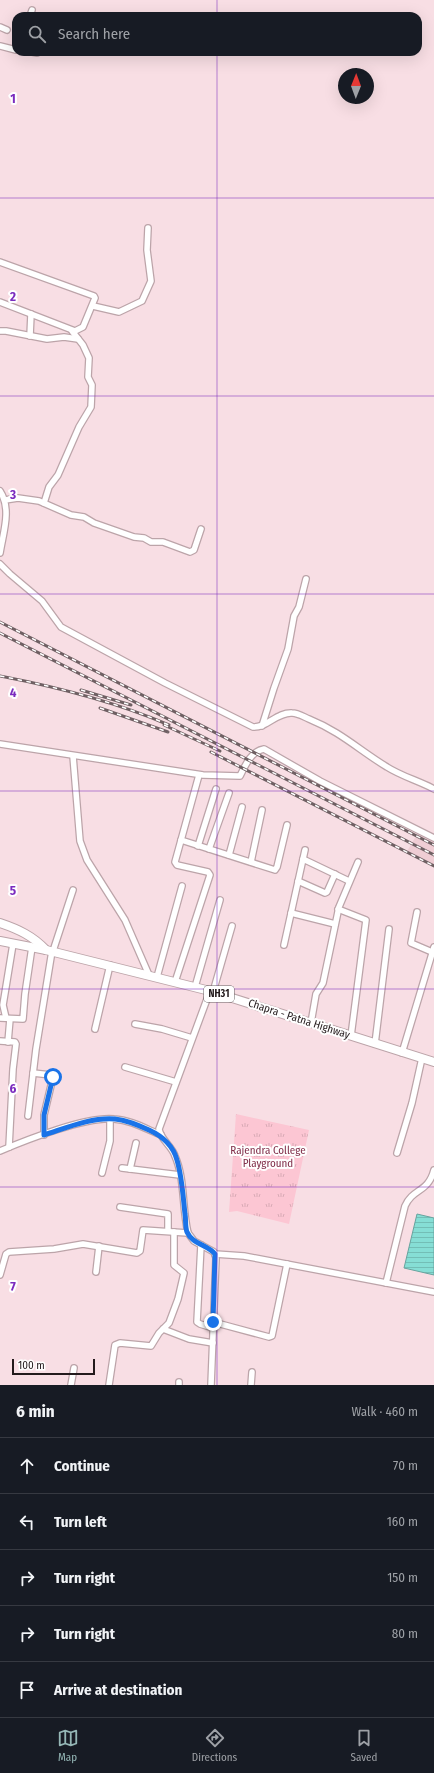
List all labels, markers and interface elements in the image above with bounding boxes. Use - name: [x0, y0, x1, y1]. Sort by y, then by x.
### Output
- search box: [12, 12, 422, 56]
- icon: search: [26, 23, 48, 45]
- text: Search here: [58, 25, 130, 43]
- north arrow: [338, 68, 374, 104]
- text: 1: [10, 91, 16, 106]
- text: 2: [9, 289, 16, 304]
- text: 3: [9, 487, 16, 502]
- text: 4: [10, 685, 17, 700]
- text: 5: [10, 883, 16, 898]
- road number: NH31: [204, 986, 234, 1002]
- street label: Chapra - Patna Highway: [247, 996, 352, 1042]
- route start: [44, 1068, 62, 1086]
- text: 6: [10, 1081, 17, 1096]
- park label: Rajendra College Playground: [230, 1144, 306, 1170]
- text: 7: [10, 1279, 16, 1294]
- route end: [204, 1313, 222, 1331]
- scale bar: [12, 1357, 95, 1376]
- text: 100 m: [18, 1359, 45, 1372]
- text: 6 min: [16, 1401, 55, 1422]
- text: Walk · 460 m: [351, 1404, 418, 1419]
- icon: ahead: [16, 1455, 38, 1477]
- text: Continue: [54, 1457, 110, 1475]
- text: 70 m: [393, 1458, 418, 1473]
- icon: left: [16, 1511, 38, 1533]
- text: Turn left: [54, 1513, 107, 1531]
- text: 160 m: [387, 1514, 418, 1529]
- icon: right: [16, 1567, 38, 1589]
- text: Turn right: [54, 1569, 115, 1587]
- text: 150 m: [387, 1570, 418, 1585]
- icon: right: [16, 1623, 38, 1645]
- text: Turn right: [54, 1625, 115, 1643]
- text: 80 m: [392, 1626, 418, 1641]
- icon: arrive: [16, 1679, 38, 1701]
- text: Arrive at destination: [54, 1681, 182, 1699]
- tab: Map: [57, 1727, 79, 1764]
- tab: Directions: [192, 1727, 237, 1764]
- tab: Saved: [351, 1727, 377, 1764]

